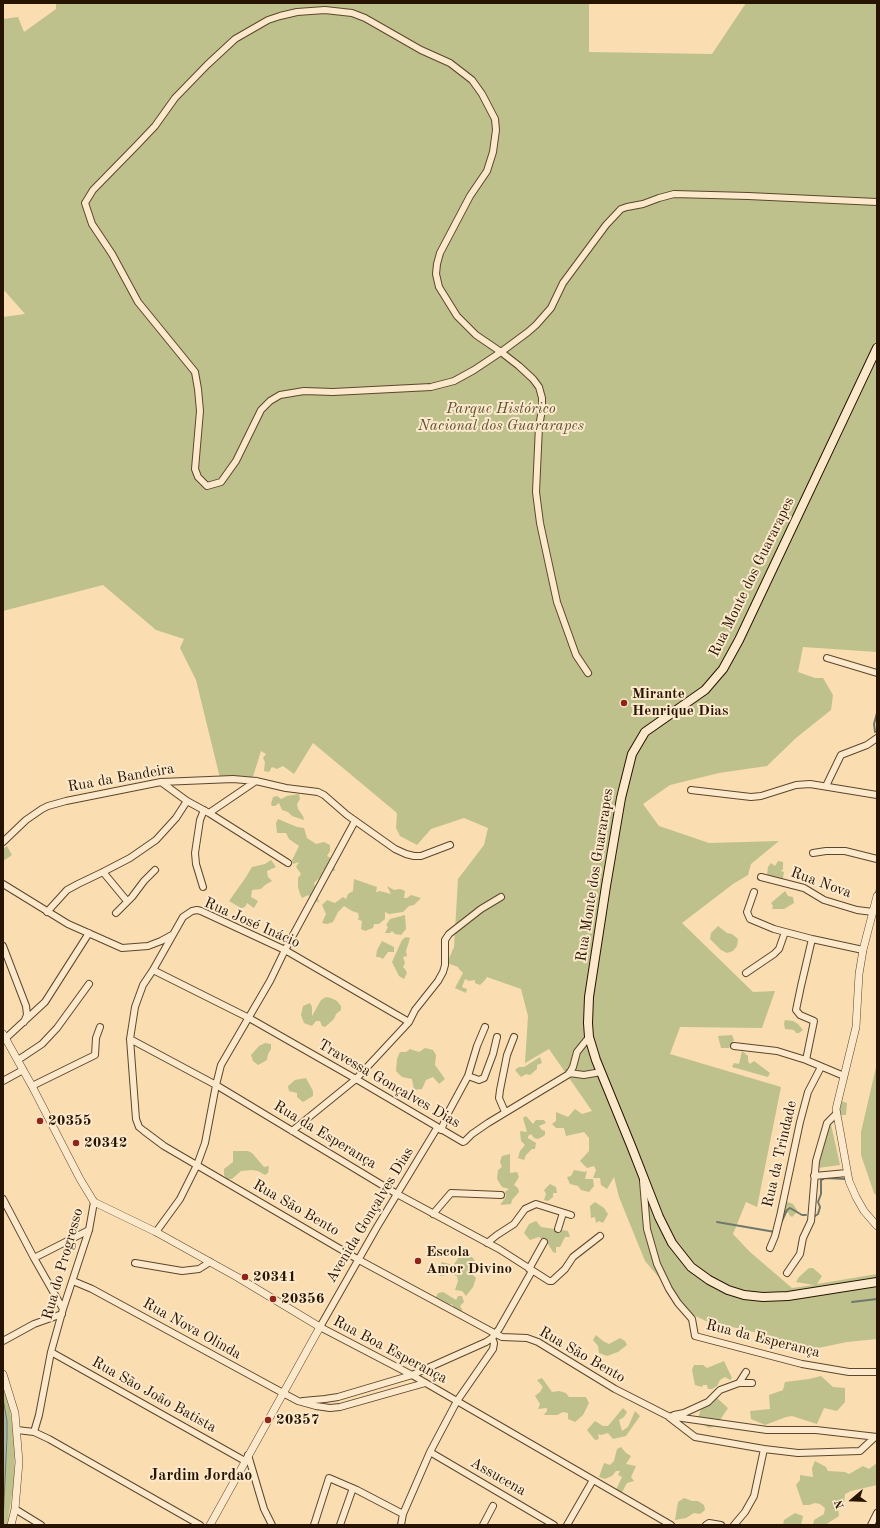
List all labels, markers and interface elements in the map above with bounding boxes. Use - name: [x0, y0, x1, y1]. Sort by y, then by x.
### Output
- park label: Parque Histórico Nacional dos Guararapes: [418, 400, 584, 435]
- street label: Rua Monte dos Guararapes: [705, 494, 799, 660]
- place label: Mirante Henrique Dias: [632, 685, 728, 720]
- marker: Mirante Henrique Dias: [619, 698, 629, 708]
- street label: Rua da Bandeira: [66, 760, 176, 796]
- street label: Rua Monte dos Guararapes: [572, 787, 618, 963]
- street label: Rua Nova: [788, 864, 854, 902]
- street label: Rua José Inácio: [201, 894, 303, 952]
- street label: Travessa Gonçalves Dias: [315, 1036, 463, 1132]
- street label: Rua da Esperança: [270, 1097, 380, 1173]
- street label: Rua da Trindade: [759, 1099, 801, 1209]
- place label: 20355: [48, 1112, 91, 1130]
- marker: 20355: [35, 1116, 45, 1126]
- place label: 20342: [84, 1134, 127, 1152]
- marker: 20342: [71, 1138, 81, 1148]
- street label: Avenida Gonçalves Dias: [322, 1144, 418, 1286]
- street label: Rua São Bento: [250, 1176, 342, 1240]
- street label: Rua do Progresso: [38, 1206, 88, 1322]
- place label: Escola Amor Divino: [426, 1243, 512, 1278]
- marker: Escola Amor Divino: [413, 1256, 423, 1266]
- place label: 20341: [253, 1268, 296, 1286]
- marker: 20341: [240, 1272, 250, 1282]
- place label: 20356: [281, 1290, 324, 1308]
- marker: 20356: [268, 1294, 278, 1304]
- street label: Rua Nova Olinda: [140, 1295, 244, 1363]
- street label: Rua Boa Esperança: [330, 1312, 450, 1388]
- street label: Rua da Esperança: [704, 1316, 822, 1362]
- street label: Rua São Bento: [536, 1323, 628, 1387]
- street label: Rua São João Batista: [89, 1353, 219, 1437]
- place label: 20357: [276, 1411, 319, 1429]
- marker: 20357: [263, 1415, 273, 1425]
- street label: Assucena: [467, 1454, 529, 1500]
- district label: Jardim Jordao: [150, 1466, 252, 1486]
- north arrow: [832, 1480, 872, 1520]
- text: N: [834, 1498, 847, 1510]

